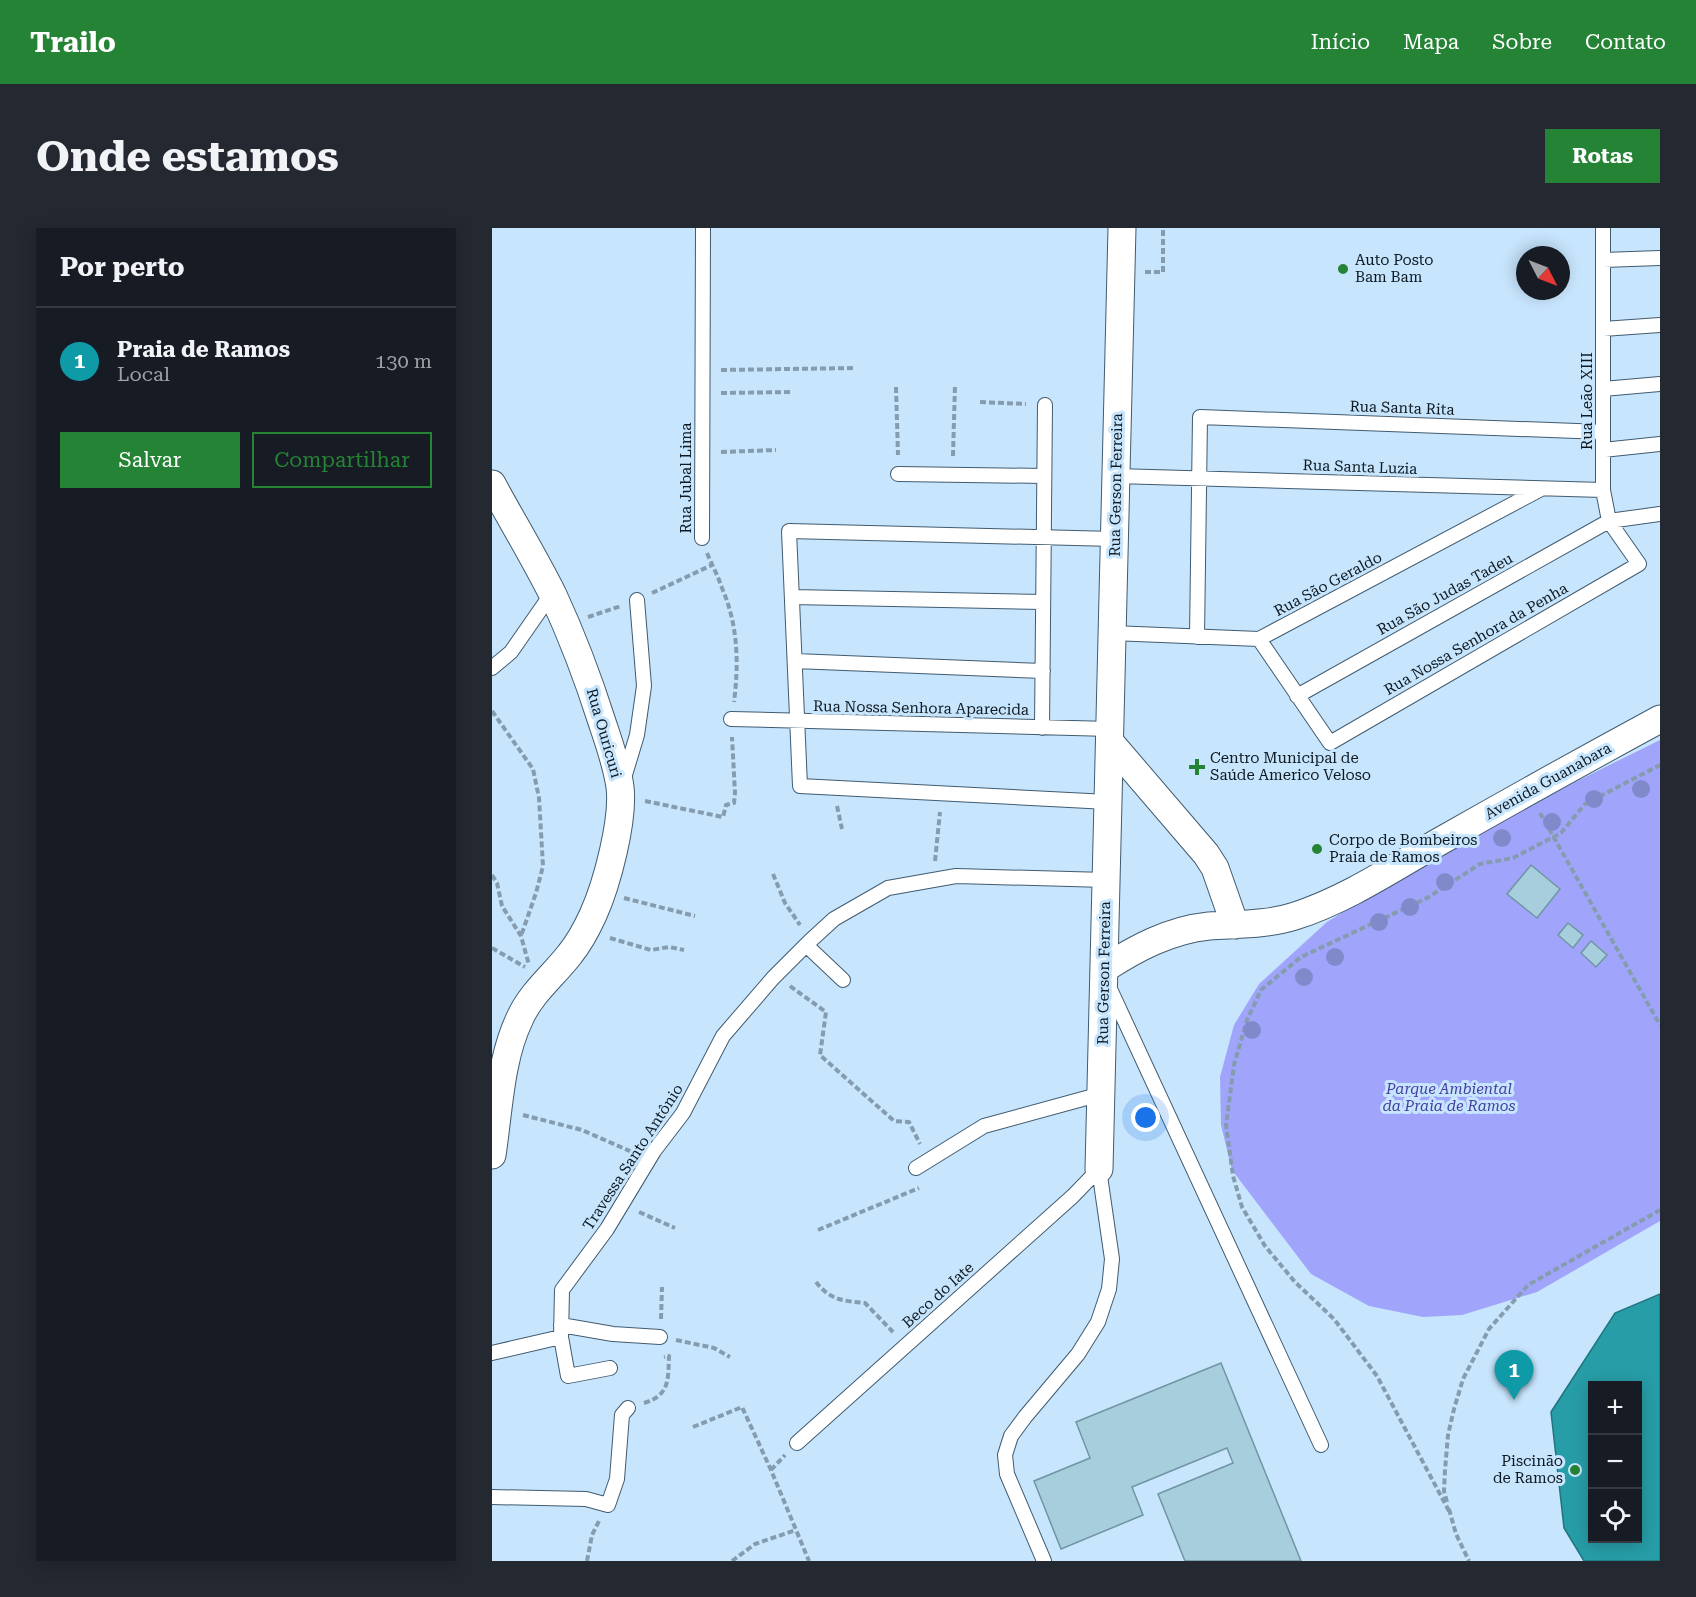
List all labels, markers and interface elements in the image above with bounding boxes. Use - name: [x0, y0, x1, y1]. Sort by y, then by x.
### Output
- text: Trailo: [30, 26, 116, 59]
- text: Início: [1311, 30, 1370, 54]
- text: Mapa: [1403, 30, 1459, 54]
- text: Sobre: [1492, 30, 1552, 54]
- text: Contato: [1585, 30, 1666, 54]
- button: Rotas: [1545, 129, 1660, 183]
- text: Onde estamos: [36, 132, 339, 181]
- north arrow: [1516, 246, 1570, 300]
- place label: Auto Posto Bam Bam: [1355, 251, 1433, 286]
- text: Por perto: [60, 252, 185, 282]
- marker: Auto Posto Bam Bam: [1336, 262, 1350, 276]
- text: Praia de Ramos: [117, 337, 290, 362]
- text: 1: [74, 349, 85, 373]
- text: 130 m: [375, 349, 432, 373]
- street label: Rua Leão XIII: [1578, 352, 1596, 450]
- text: Local: [117, 362, 170, 386]
- street label: Rua Santa Rita: [1349, 397, 1455, 419]
- street label: Rua Gerson Ferreira: [1106, 413, 1126, 557]
- street label: Rua Jubal Lima: [677, 423, 695, 534]
- button: Salvar: [60, 432, 240, 488]
- button: Compartilhar: [252, 432, 432, 488]
- street label: Rua Santa Luzia: [1302, 456, 1418, 478]
- street label: Rua São Geraldo: [1271, 548, 1385, 620]
- street label: Rua São Judas Tadeu: [1374, 549, 1517, 639]
- street label: Rua Nossa Senhora da Penha: [1381, 579, 1571, 699]
- street label: Rua Ouricuri: [583, 686, 625, 780]
- street label: Rua Nossa Senhora Aparecida: [813, 697, 1029, 719]
- street label: Avenida Guanabara: [1482, 739, 1614, 823]
- place label: Centro Municipal de Saúde Americo Veloso: [1210, 749, 1371, 784]
- marker: Centro Municipal de Saúde Americo Veloso: [1188, 758, 1206, 776]
- place label: Corpo de Bombeiros Praia de Ramos: [1329, 831, 1478, 866]
- marker: Corpo de Bombeiros Praia de Ramos: [1310, 842, 1324, 856]
- street label: Rua Gerson Ferreira: [1094, 901, 1114, 1045]
- park label: Parque Ambiental da Praia de Ramos: [1382, 1080, 1516, 1115]
- street label: Travessa Santo Antônio: [579, 1081, 687, 1233]
- your location: [1131, 1103, 1160, 1132]
- street label: Beco do Iate: [899, 1258, 977, 1332]
- pin: 1: [1494, 1350, 1534, 1400]
- map controls: [1588, 1381, 1642, 1543]
- button: +: [1588, 1381, 1642, 1435]
- button: −: [1588, 1435, 1642, 1489]
- place label: Piscinão de Ramos: [1493, 1452, 1563, 1487]
- marker: Piscinão de Ramos: [1568, 1463, 1582, 1477]
- button: locate: [1588, 1489, 1642, 1543]

